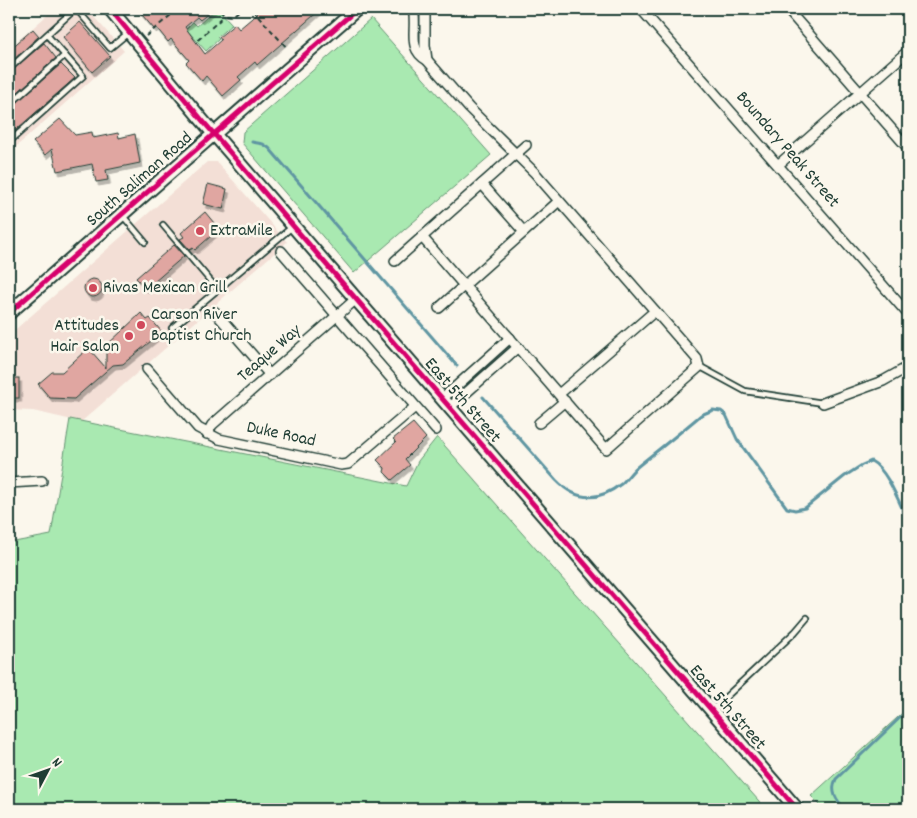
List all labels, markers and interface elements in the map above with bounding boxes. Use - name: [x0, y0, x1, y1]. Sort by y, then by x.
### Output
- street label: Boundary Peak Street: [729, 86, 845, 214]
- street label: South Saliman Road: [81, 127, 199, 233]
- place label: ExtraMile: [210, 219, 273, 244]
- marker: ExtraMile: [194, 225, 206, 237]
- place label: Rivas Mexican Grill: [103, 276, 228, 301]
- marker: Rivas Mexican Grill: [87, 282, 99, 294]
- place label: Carson River Baptist Church: [151, 303, 252, 349]
- place label: Attitudes Hair Salon: [50, 314, 119, 360]
- marker: Carson River Baptist Church: [135, 319, 147, 331]
- street label: Teaque Way: [233, 319, 308, 389]
- marker: Attitudes Hair Salon: [123, 330, 135, 342]
- street label: East 5th Street: [418, 353, 506, 449]
- street label: Duke Road: [244, 415, 318, 455]
- street label: East 5th Street: [683, 660, 771, 756]
- north arrow: [22, 746, 72, 796]
- text: N: [46, 754, 66, 772]

